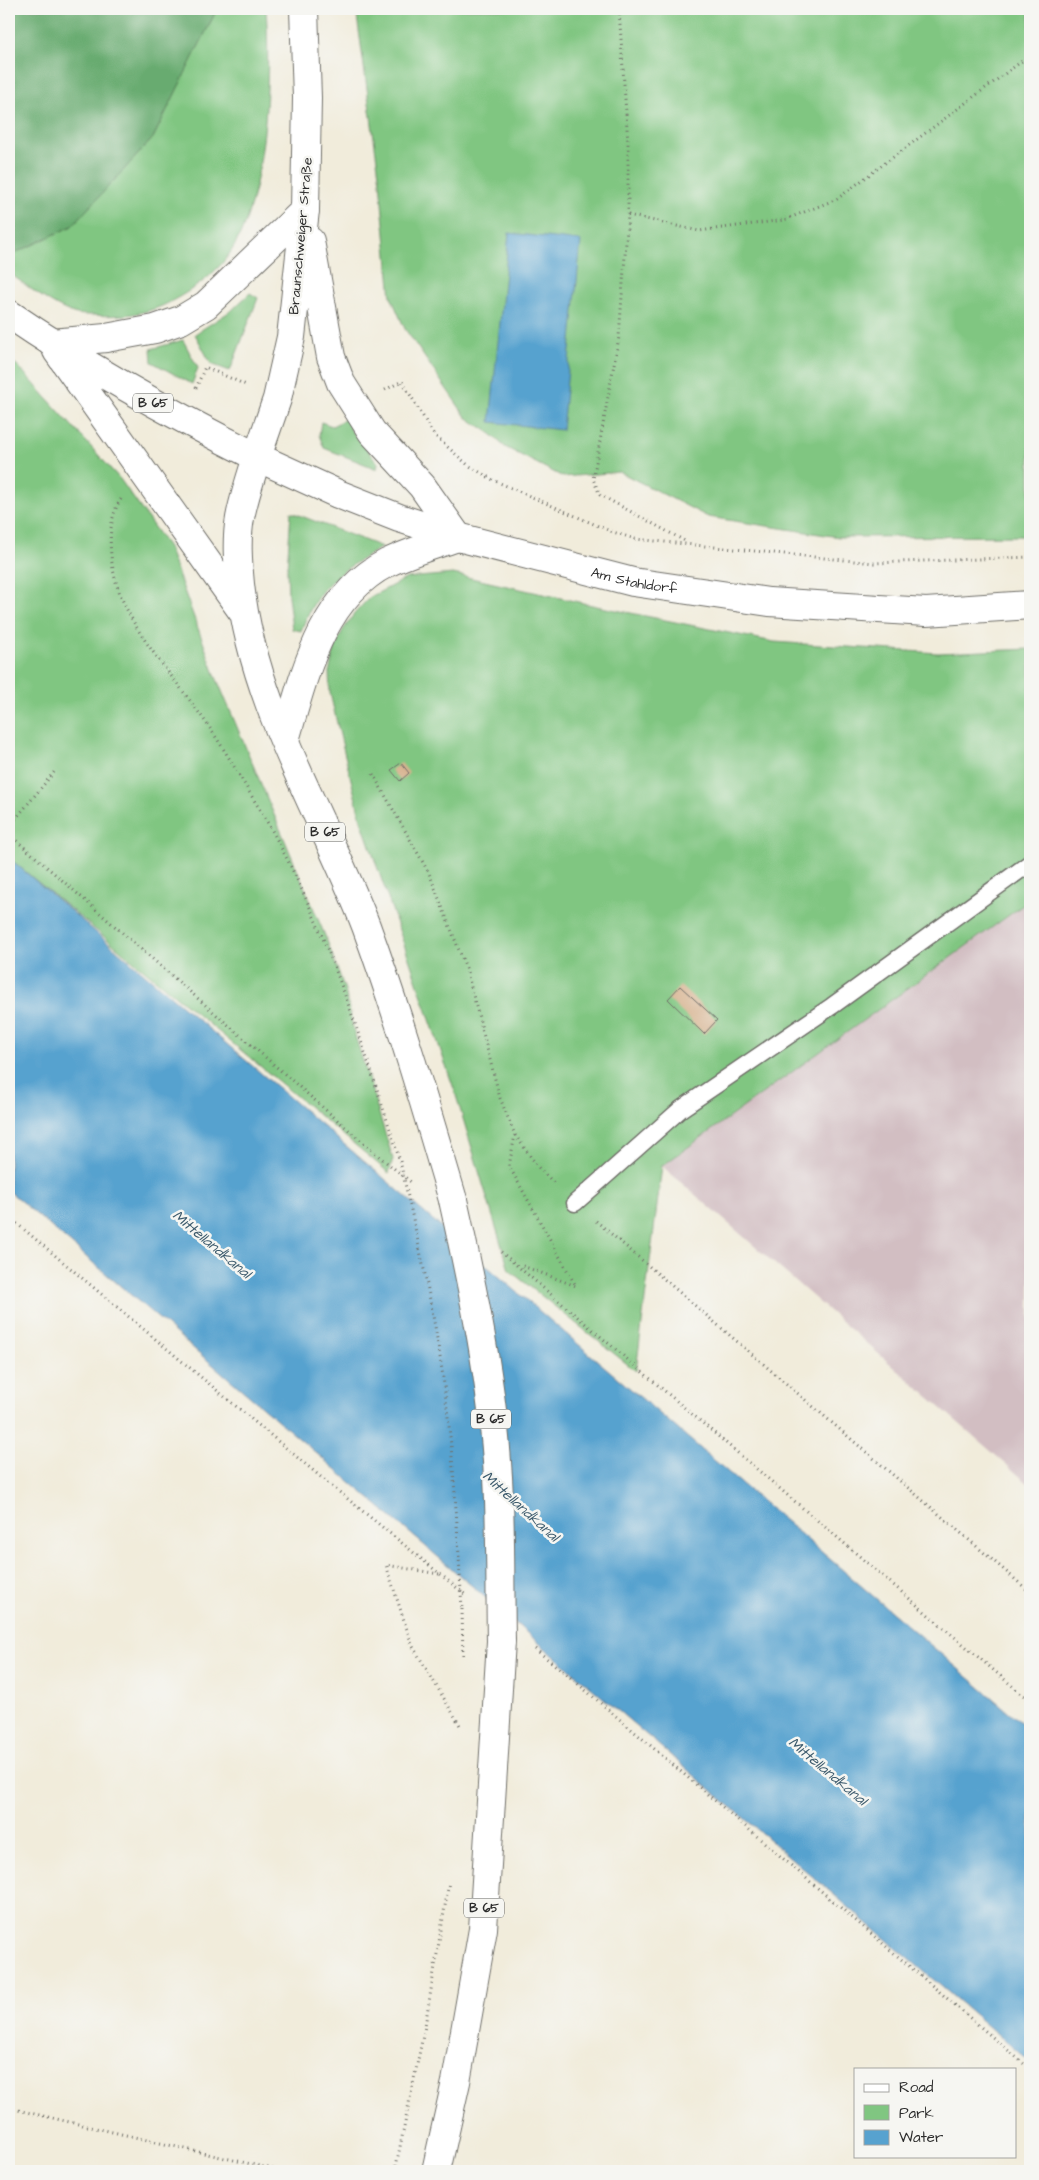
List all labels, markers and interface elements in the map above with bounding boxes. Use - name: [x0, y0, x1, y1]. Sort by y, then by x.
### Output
- street label: Braunschweiger Straße: [284, 156, 318, 316]
- road number: B 65: [133, 393, 173, 412]
- street label: Am Stahldorf: [589, 563, 679, 599]
- road number: B 65: [305, 822, 345, 842]
- water label: Mittellandkanal: [168, 1205, 257, 1285]
- road number: B 65: [471, 1410, 511, 1428]
- water label: Mittellandkanal: [478, 1466, 565, 1548]
- water label: Mittellandkanal: [784, 1732, 873, 1812]
- road number: B 65: [464, 1899, 504, 1918]
- legend: [854, 2068, 1016, 2158]
- text: Road: [899, 2077, 934, 2098]
- text: Park: [899, 2103, 934, 2124]
- text: Water: [899, 2127, 943, 2148]

